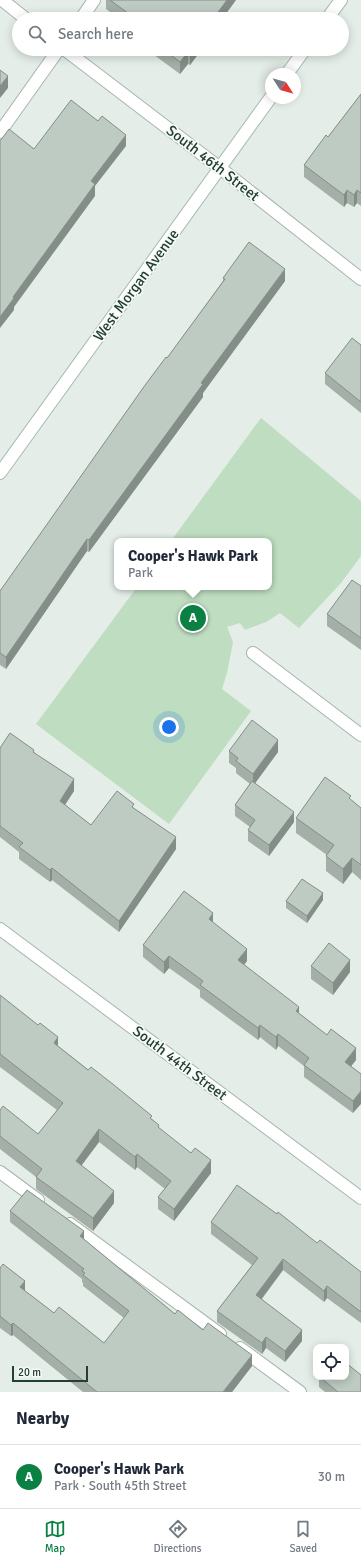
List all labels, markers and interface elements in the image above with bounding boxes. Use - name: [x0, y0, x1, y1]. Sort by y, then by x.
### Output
- search box: [12, 12, 349, 56]
- icon: search: [26, 23, 48, 45]
- text: Search here: [58, 25, 134, 43]
- north arrow: [265, 68, 301, 104]
- street label: South 46th Street: [163, 121, 263, 205]
- street label: West Morgan Avenue: [89, 225, 183, 345]
- popup: [114, 538, 272, 590]
- text: Cooper's Hawk Park: [128, 547, 258, 565]
- text: Park: [128, 565, 153, 581]
- pin: A: [180, 603, 206, 633]
- your location: [159, 717, 179, 737]
- street label: South 44th Street: [129, 1022, 231, 1104]
- map controls: [313, 1344, 349, 1380]
- button: locate: [313, 1344, 349, 1380]
- scale bar: [12, 1364, 88, 1383]
- text: 20 m: [18, 1366, 41, 1379]
- text: Nearby: [16, 1408, 69, 1429]
- text: Cooper's Hawk Park: [54, 1460, 184, 1478]
- text: A: [25, 1469, 33, 1485]
- text: 30 m: [318, 1469, 345, 1485]
- text: Park · South 45th Street: [54, 1478, 187, 1494]
- tab: Map: [44, 1518, 66, 1555]
- tab: Directions: [154, 1518, 202, 1555]
- tab: Saved: [289, 1518, 317, 1555]

